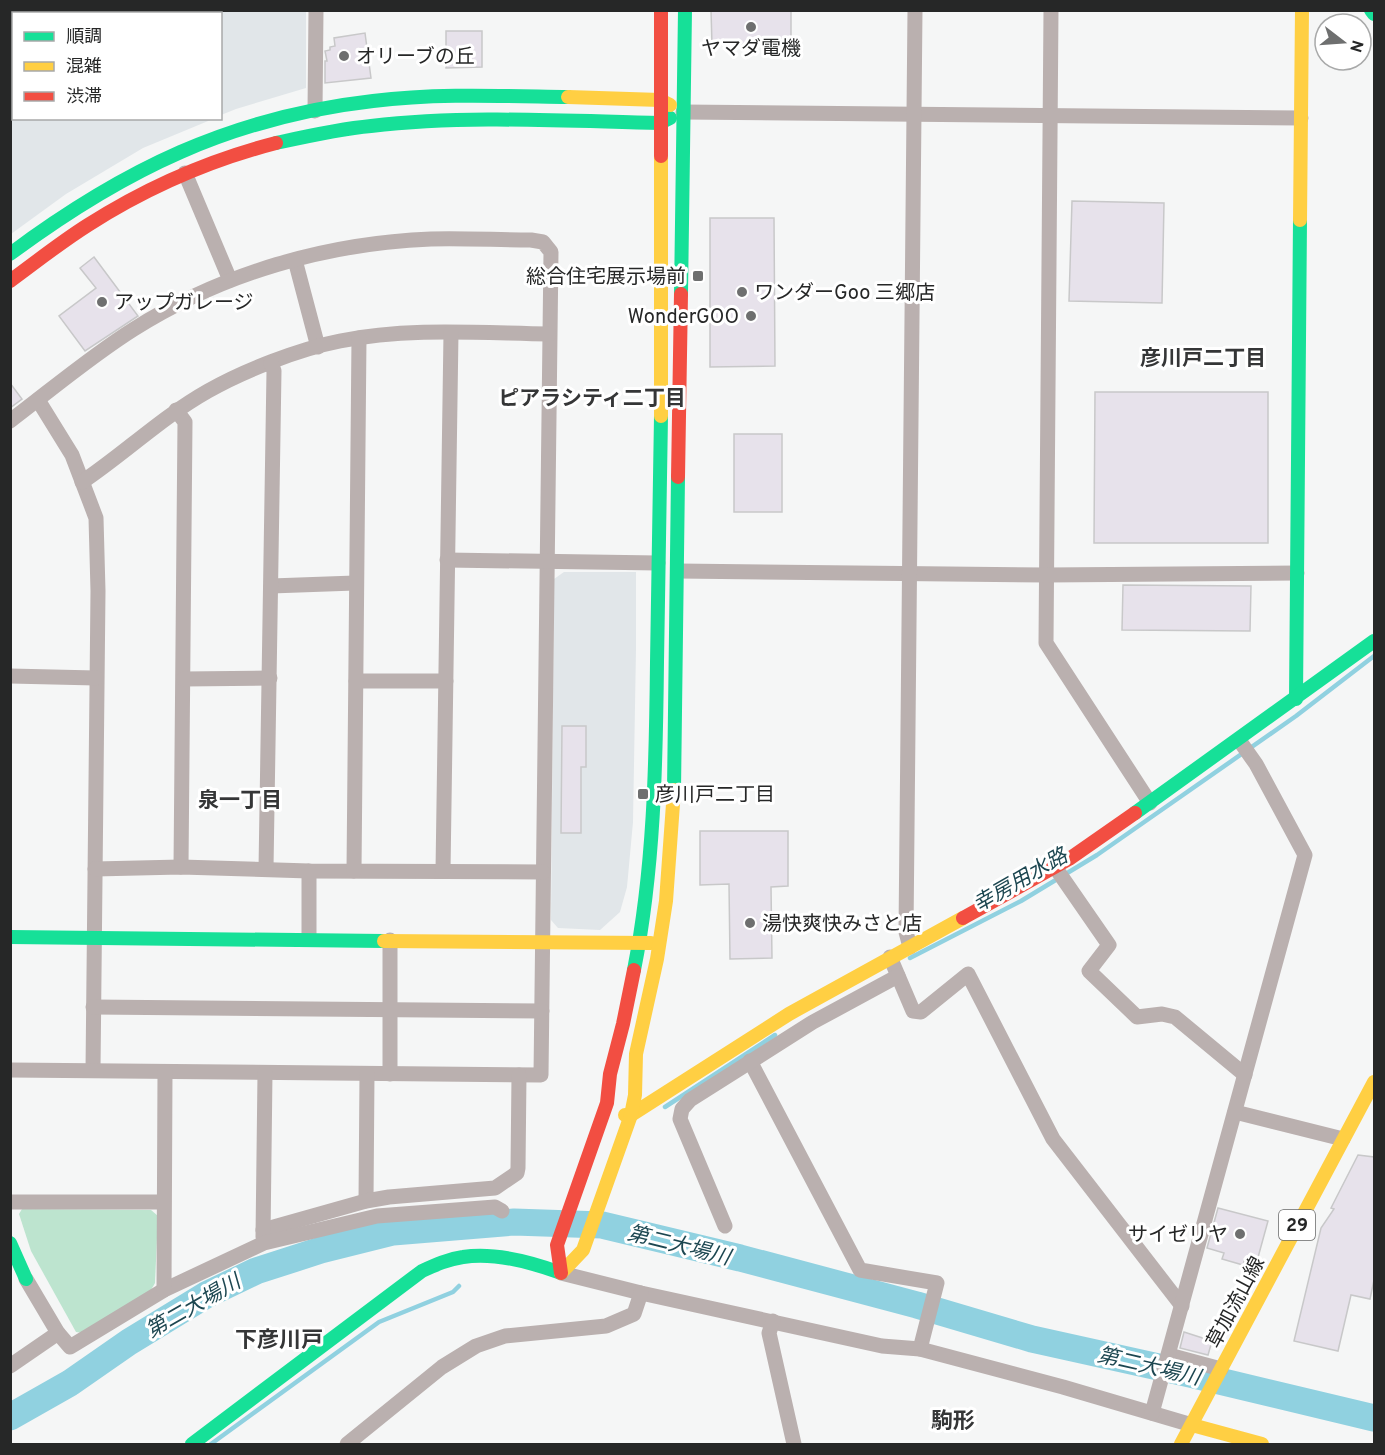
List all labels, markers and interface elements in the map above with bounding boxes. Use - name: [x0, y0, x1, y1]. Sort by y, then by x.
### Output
- legend: [12, 12, 222, 120]
- north arrow: [1313, 12, 1373, 72]
- marker: ヤマダ電機: [744, 20, 758, 34]
- text: 順調: [66, 26, 102, 49]
- place label: ヤマダ電機: [701, 37, 801, 63]
- text: N: [1344, 37, 1367, 54]
- place label: オリーブの丘: [356, 45, 475, 71]
- marker: オリーブの丘: [337, 49, 351, 63]
- text: 混雑: [66, 56, 102, 79]
- text: 渋滞: [66, 86, 102, 109]
- place label: 総合住宅展示場前: [526, 265, 686, 291]
- marker: 総合住宅展示場前: [691, 269, 705, 283]
- place label: ワンダーGoo 三郷店: [754, 281, 935, 307]
- marker: ワンダーGoo 三郷店: [735, 285, 749, 299]
- place label: アップガレージ: [114, 291, 254, 317]
- marker: アップガレージ: [95, 295, 109, 309]
- place label: WonderGOO: [627, 305, 739, 331]
- marker: WonderGOO: [744, 309, 758, 323]
- district label: 彦川戸二丁目: [1140, 346, 1266, 373]
- district label: ピアラシティ二丁目: [498, 386, 686, 413]
- place label: 彦川戸二丁目: [655, 783, 775, 809]
- marker: 彦川戸二丁目: [636, 787, 650, 801]
- district label: 泉一丁目: [198, 788, 282, 815]
- water label: 幸房用水路: [969, 842, 1075, 919]
- place label: 湯快爽快みさと店: [762, 912, 922, 938]
- marker: 湯快爽快みさと店: [743, 916, 757, 930]
- road number: 29: [1279, 1210, 1315, 1240]
- water label: 第二大場川: [624, 1221, 735, 1273]
- place label: サイゼリヤ: [1128, 1223, 1228, 1249]
- marker: サイゼリヤ: [1233, 1227, 1247, 1241]
- street label: 草加流山線: [1202, 1253, 1272, 1353]
- water label: 第二大場川: [142, 1268, 248, 1345]
- district label: 下彦川戸: [235, 1328, 323, 1355]
- water label: 第二大場川: [1094, 1342, 1205, 1393]
- district label: 駒形: [931, 1409, 975, 1436]

